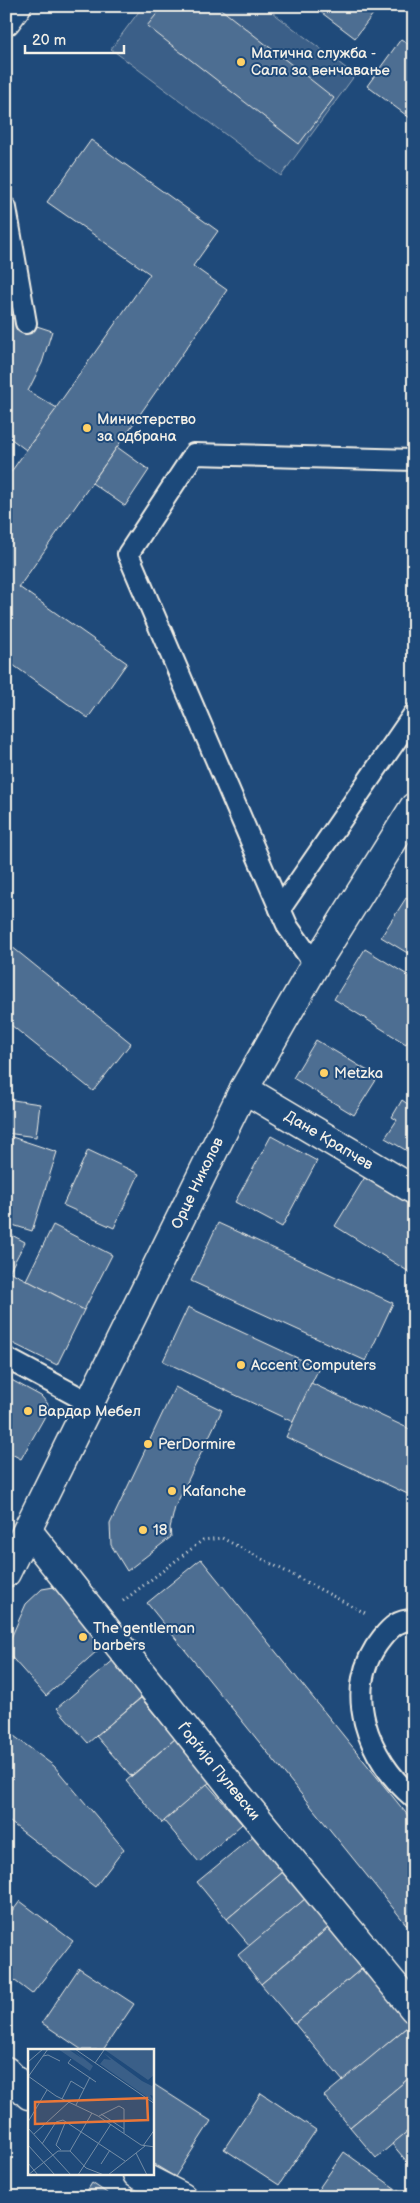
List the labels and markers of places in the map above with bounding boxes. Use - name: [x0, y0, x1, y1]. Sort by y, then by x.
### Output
- place label: Матична служба - Сала за венчавање: [251, 44, 390, 80]
- marker: Матична служба - Сала за венчавање: [235, 56, 247, 68]
- place label: Министерство за одбрана: [97, 410, 196, 446]
- marker: Министерство за одбрана: [81, 422, 93, 434]
- place label: Metzka: [334, 1064, 383, 1083]
- marker: Metzka: [318, 1067, 330, 1079]
- place label: Accent Computers: [251, 1356, 377, 1375]
- marker: Accent Computers: [235, 1359, 247, 1371]
- place label: Вардар Мебел: [38, 1402, 141, 1421]
- marker: Вардар Мебел: [22, 1405, 34, 1417]
- place label: PerDormire: [158, 1435, 236, 1454]
- marker: PerDormire: [142, 1438, 154, 1450]
- place label: Kafanche: [182, 1482, 246, 1501]
- marker: Kafanche: [166, 1485, 178, 1497]
- place label: 18: [153, 1521, 168, 1540]
- marker: 18: [137, 1524, 149, 1536]
- place label: The gentleman barbers: [93, 1619, 195, 1655]
- marker: The gentleman barbers: [77, 1631, 89, 1643]

